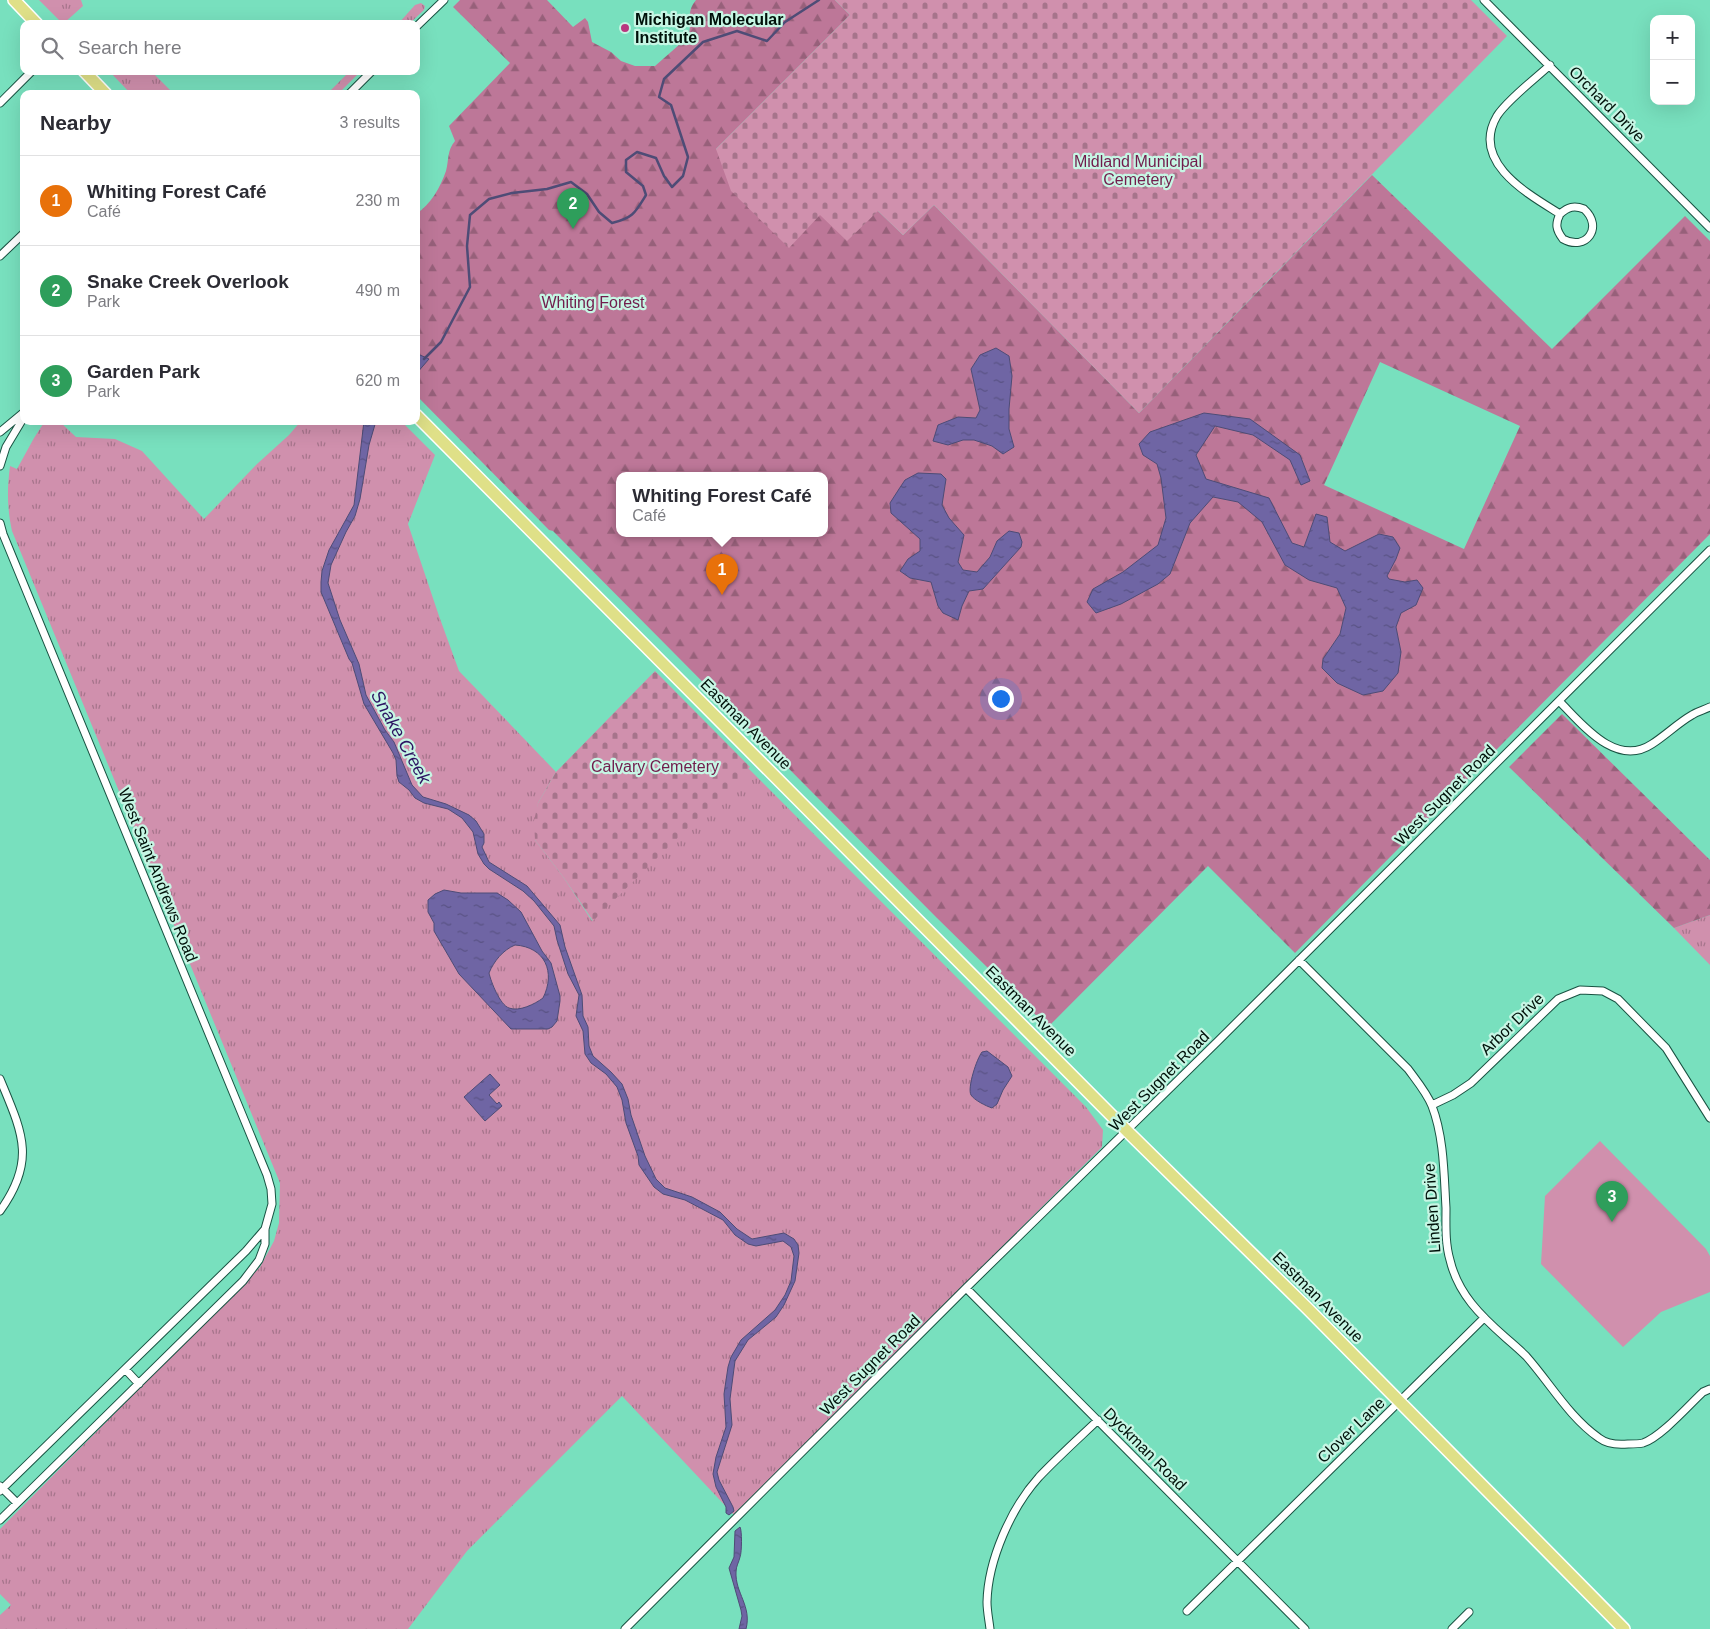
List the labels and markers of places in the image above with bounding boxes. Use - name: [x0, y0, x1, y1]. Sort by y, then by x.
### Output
- place label: Michigan Molecular Institute: [635, 11, 783, 46]
- marker: Michigan Molecular Institute: [619, 22, 631, 34]
- pin: 2: [557, 188, 589, 229]
- pin: 1: [706, 554, 738, 595]
- pin: 3: [1596, 1181, 1628, 1222]

